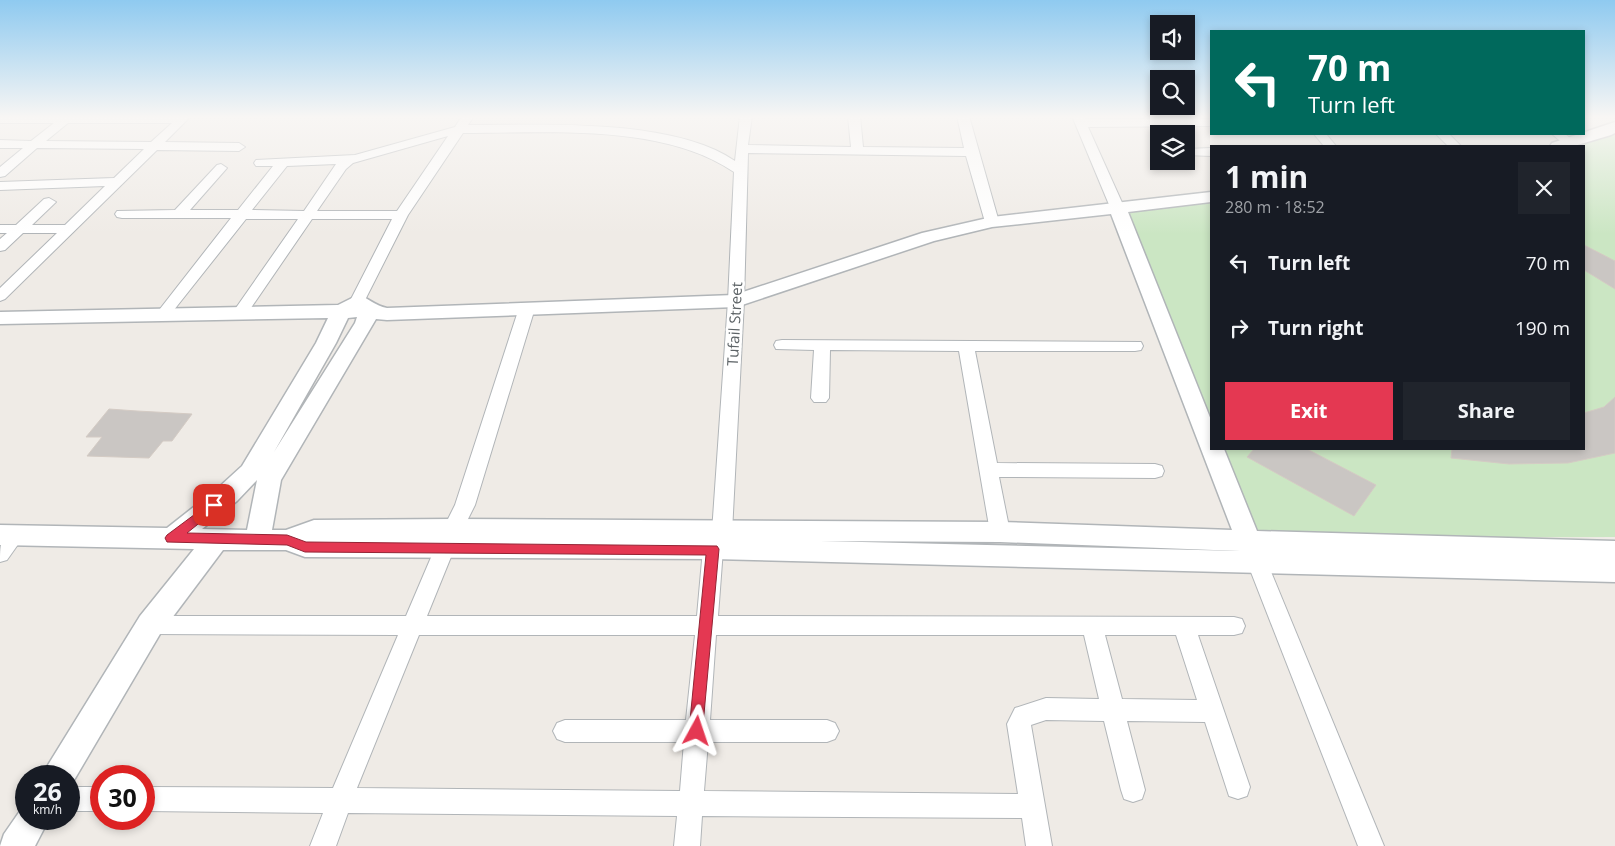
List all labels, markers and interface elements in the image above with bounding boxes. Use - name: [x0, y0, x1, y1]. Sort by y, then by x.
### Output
- map controls: [1150, 15, 1195, 170]
- button: sound: [1150, 15, 1195, 60]
- text: 70 m: [1308, 44, 1391, 91]
- icon: left: [1225, 50, 1290, 115]
- button: search: [1150, 70, 1195, 115]
- text: Turn left: [1308, 89, 1395, 119]
- button: layers: [1150, 125, 1195, 170]
- text: 1 min: [1225, 156, 1308, 197]
- button: close: [1518, 162, 1570, 214]
- text: 280 m · 18:52: [1225, 196, 1325, 218]
- icon: left: [1225, 249, 1253, 277]
- text: Turn left: [1268, 250, 1350, 276]
- text: 70 m: [1526, 250, 1570, 276]
- street label: Tufail Street: [722, 281, 746, 367]
- icon: right: [1225, 314, 1253, 342]
- text: Turn right: [1268, 315, 1363, 341]
- text: 190 m: [1515, 315, 1570, 341]
- button: Exit: [1225, 382, 1393, 440]
- button: Share: [1403, 382, 1570, 440]
- pin: [193, 484, 235, 526]
- icon: arrive: [200, 491, 228, 519]
- position arrow: [670, 704, 722, 756]
- speed limit sign: 30: [90, 765, 155, 830]
- text: 26: [33, 774, 62, 808]
- text: km/h: [33, 801, 62, 818]

